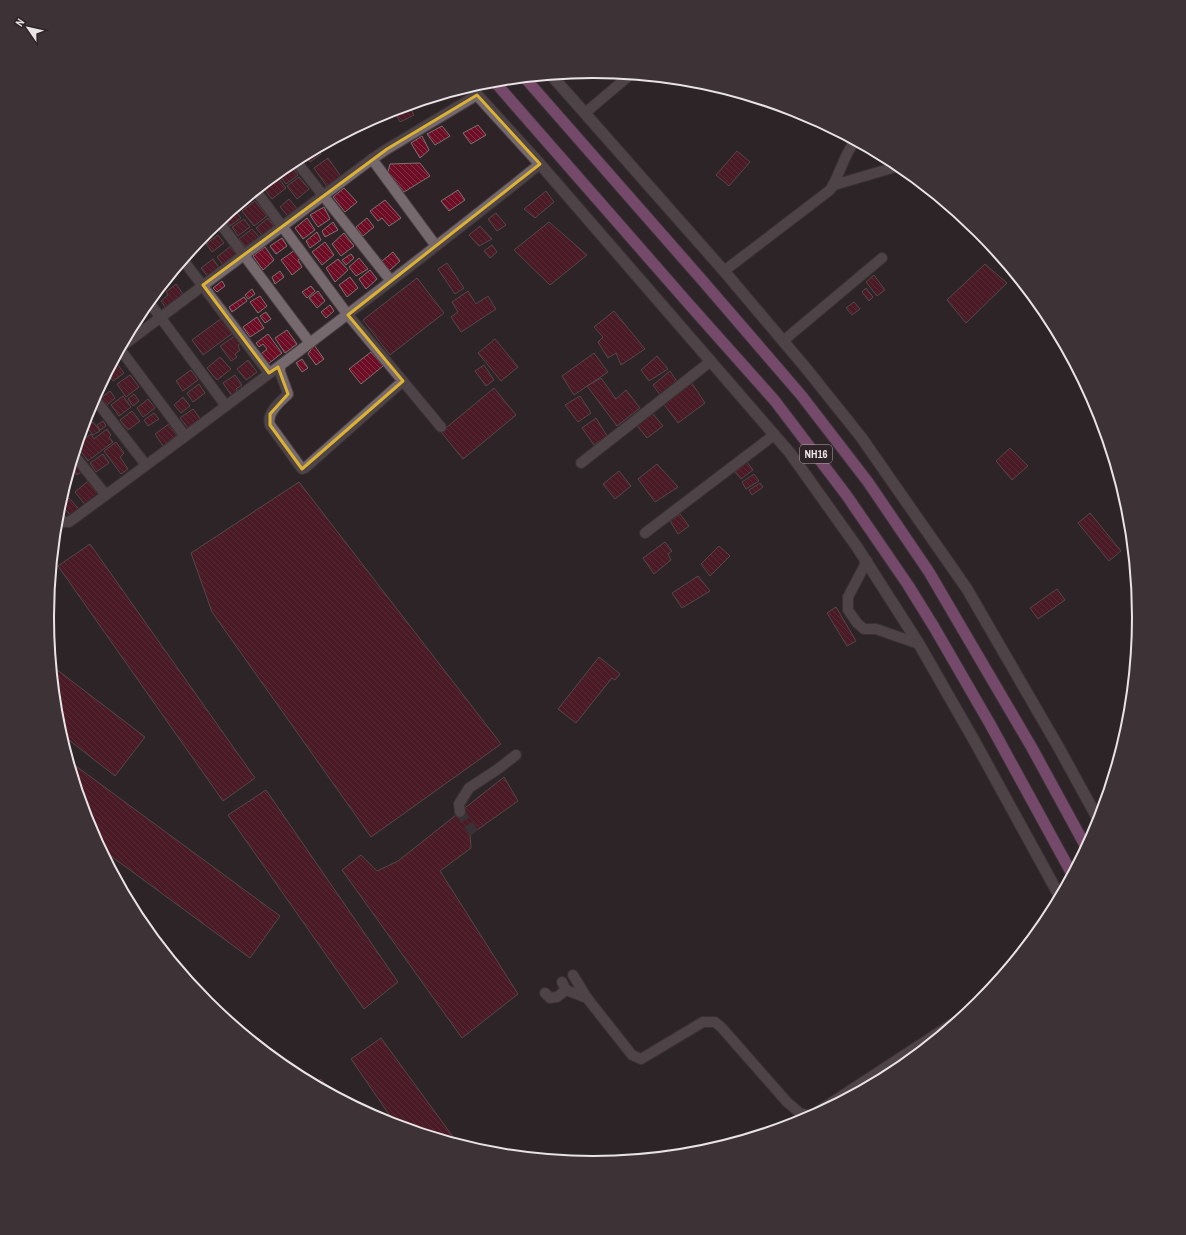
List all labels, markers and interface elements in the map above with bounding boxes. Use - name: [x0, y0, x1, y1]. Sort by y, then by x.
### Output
- north arrow: [8, 8, 48, 48]
- text: N: [12, 16, 27, 29]
- road number: NH16: [800, 445, 832, 463]

